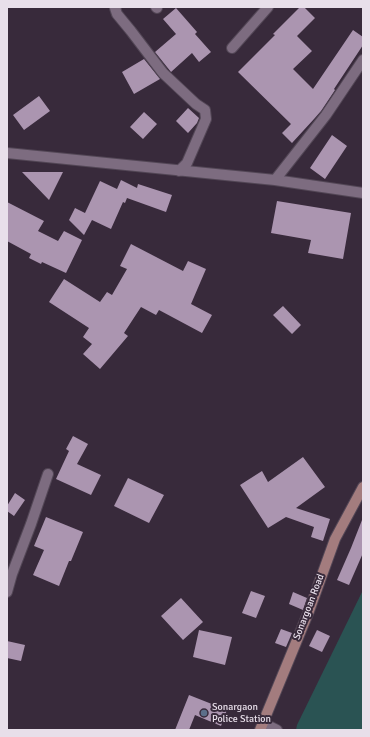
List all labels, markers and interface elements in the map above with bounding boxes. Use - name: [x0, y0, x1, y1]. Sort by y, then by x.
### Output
- street label: Sonargoan Road: [291, 572, 327, 642]
- place label: Sonargaon Police Station: [212, 701, 271, 724]
- marker: Sonargaon Police Station: [199, 708, 209, 718]

